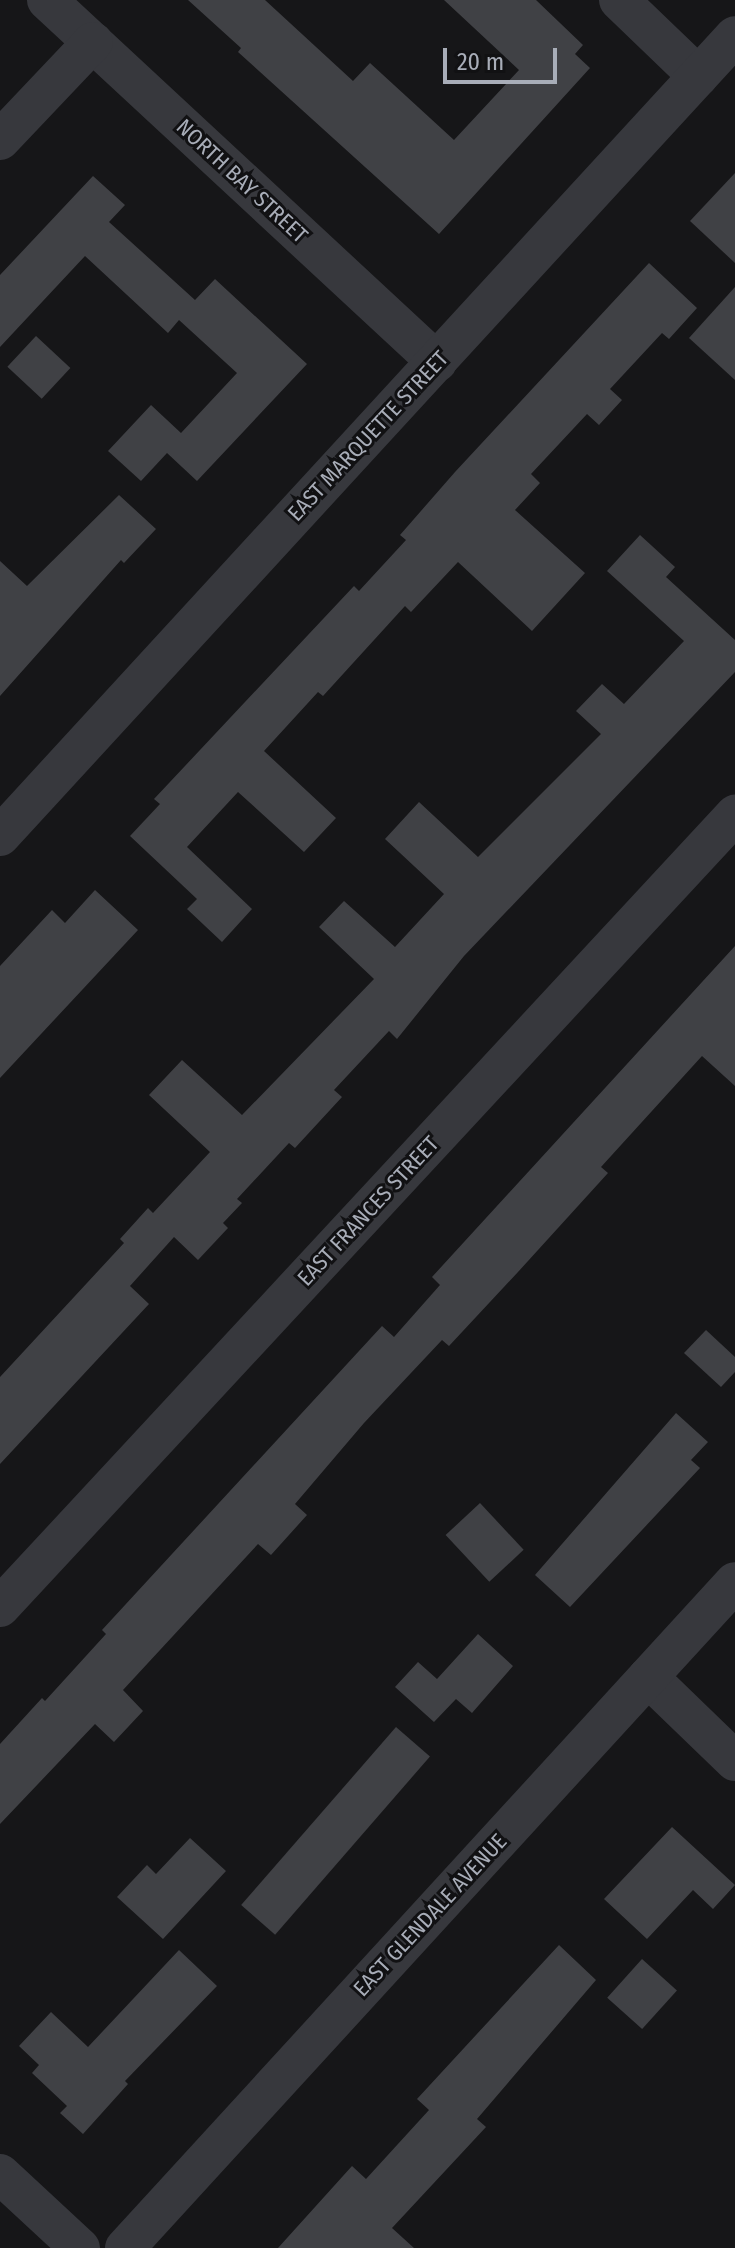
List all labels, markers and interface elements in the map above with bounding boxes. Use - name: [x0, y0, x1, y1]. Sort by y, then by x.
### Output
- scale bar: [447, 32, 561, 82]
- text: 20 m: [457, 48, 504, 76]
- street label: NORTH BAY STREET: [171, 114, 313, 248]
- street label: EAST MARQUETTE STREET: [282, 345, 454, 527]
- street label: EAST FRANCES STREET: [292, 1131, 444, 1291]
- street label: EAST GLENDALE AVENUE: [348, 1828, 512, 2002]

